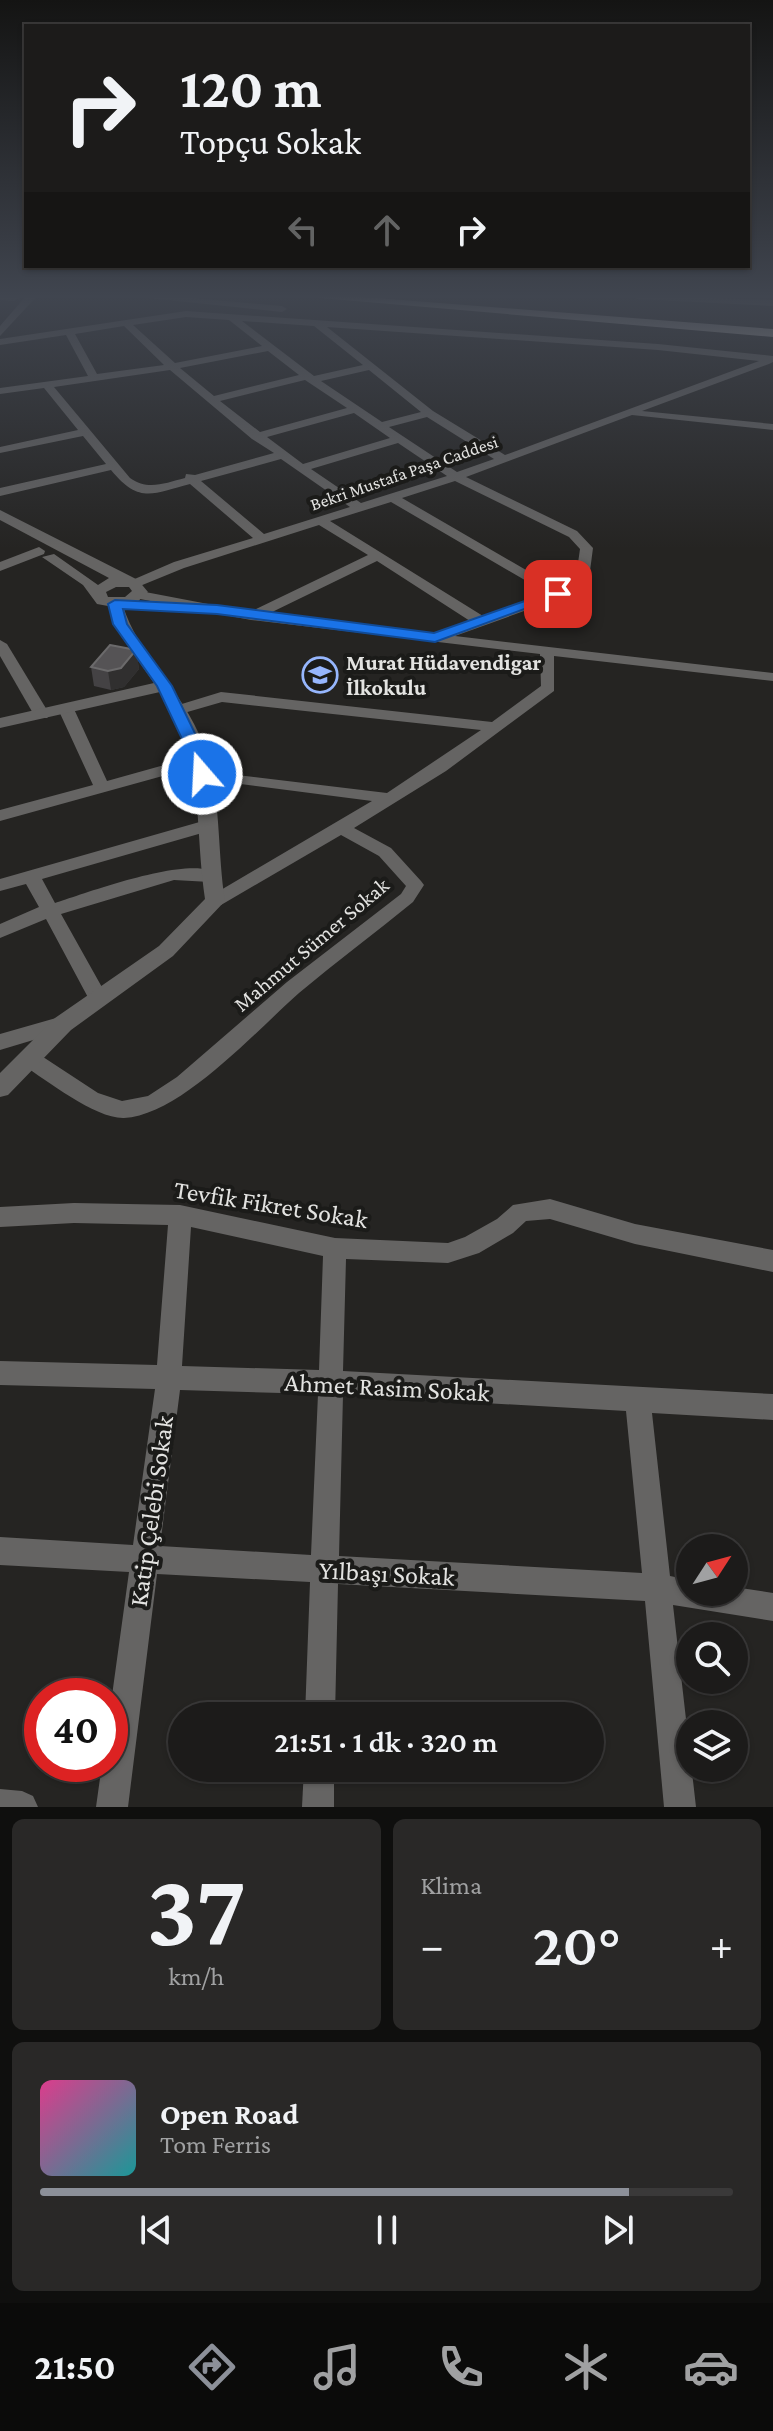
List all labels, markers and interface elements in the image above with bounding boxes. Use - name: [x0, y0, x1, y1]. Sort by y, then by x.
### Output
- icon: right: [48, 56, 152, 160]
- text: 120 m: [180, 57, 322, 119]
- text: Topçu Sokak: [180, 122, 361, 162]
- icon: left: [281, 208, 325, 252]
- icon: ahead: [365, 208, 409, 252]
- icon: right: [449, 208, 493, 252]
- street label: Bekri Mustafa Paşa Caddesi: [308, 431, 501, 515]
- pin: [524, 560, 592, 628]
- icon: arrive: [536, 572, 580, 616]
- place label: Murat Hüdavendigar İlkokulu: [346, 650, 541, 700]
- school or university icon: Murat Hüdavendigar İlkokulu: [301, 656, 339, 694]
- position arrow: [160, 732, 244, 816]
- street label: Mahmut Sümer Sokak: [229, 872, 394, 1016]
- street label: Tevfik Fikret Sokak: [172, 1175, 370, 1234]
- street label: Ahmet Rasim Sokak: [284, 1368, 491, 1407]
- street label: Katip Çelebi Sokak: [124, 1413, 179, 1608]
- north arrow: [676, 1534, 748, 1606]
- map controls: [676, 1534, 748, 1782]
- street label: Yılbaşı Sokak: [318, 1555, 456, 1592]
- button: search: [676, 1622, 748, 1694]
- speed limit sign: 40: [24, 1678, 128, 1782]
- button: layers: [676, 1710, 748, 1782]
- text: 21:51 · 1 dk · 320 m: [274, 1725, 498, 1758]
- text: 37: [146, 1852, 246, 1967]
- text: Klima: [421, 1871, 482, 1900]
- text: 20°: [533, 1911, 621, 1978]
- text: −: [421, 1921, 444, 1969]
- text: +: [710, 1921, 733, 1969]
- text: km/h: [168, 1962, 224, 1991]
- text: Open Road: [160, 2097, 299, 2130]
- text: Tom Ferris: [160, 2130, 271, 2159]
- icon: previous: [134, 2208, 178, 2252]
- icon: pause: [365, 2208, 409, 2252]
- icon: next: [596, 2208, 640, 2252]
- icon: directions: [184, 2339, 240, 2395]
- icon: music: [309, 2339, 365, 2395]
- icon: phone: [433, 2339, 489, 2395]
- icon: climate: [558, 2339, 614, 2395]
- icon: car: [683, 2339, 739, 2395]
- text: 21:50: [34, 2347, 116, 2387]

